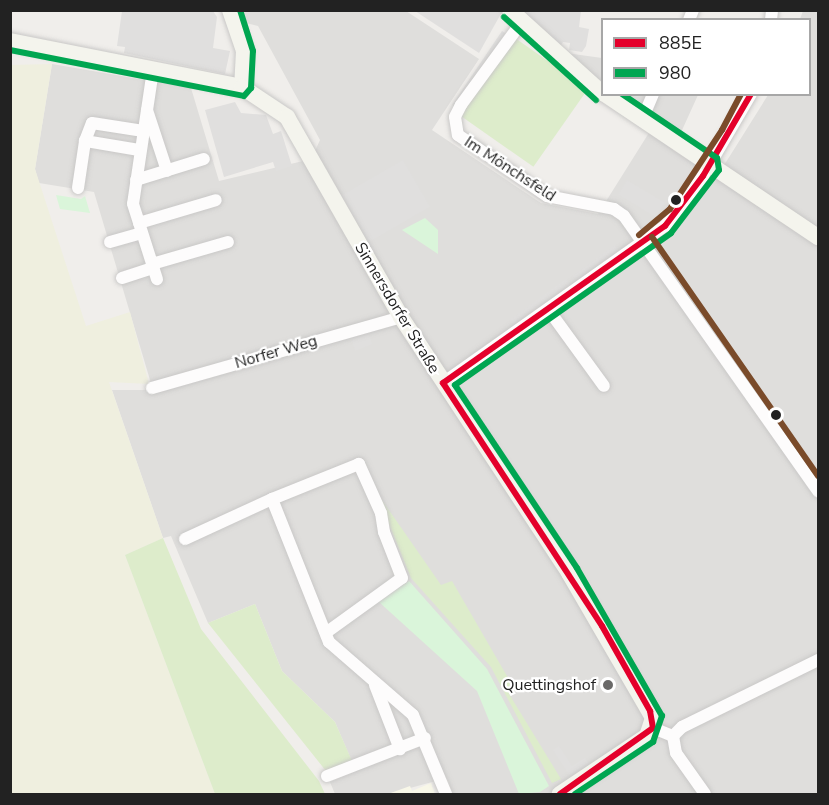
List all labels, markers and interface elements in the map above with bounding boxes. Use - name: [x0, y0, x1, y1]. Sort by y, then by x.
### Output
- legend: [601, 18, 811, 96]
- text: 885E: [659, 31, 702, 55]
- text: 980: [659, 61, 691, 85]
- street label: Im Mönchsfeld: [461, 132, 559, 206]
- unlabelled marker: [670, 194, 682, 206]
- street label: Sinnersdorfer Straße: [350, 239, 444, 377]
- street label: Norfer Weg: [233, 331, 319, 373]
- unlabelled marker: [770, 409, 782, 421]
- place label: Quettingshof: [502, 675, 596, 695]
- marker: Quettingshof: [601, 678, 615, 692]

